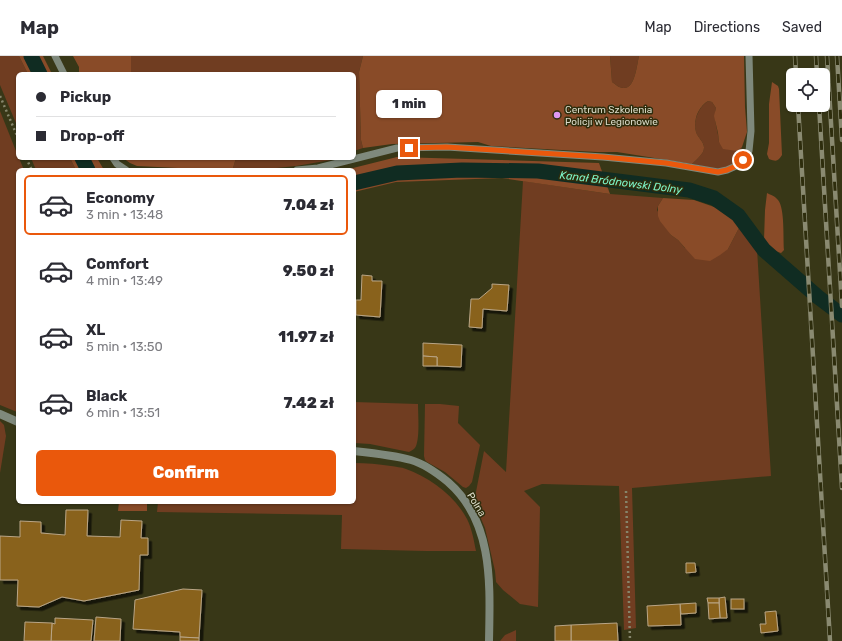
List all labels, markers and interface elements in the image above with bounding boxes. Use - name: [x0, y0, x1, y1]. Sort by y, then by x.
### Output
- text: Map: [20, 16, 59, 39]
- text: Map: [645, 19, 672, 36]
- text: Directions: [694, 19, 760, 36]
- text: Saved: [782, 19, 822, 36]
- map controls: [786, 68, 830, 112]
- button: locate: [786, 68, 830, 112]
- text: Pickup: [60, 88, 111, 106]
- callout: 1 min: [376, 90, 442, 118]
- text: 1 min: [392, 96, 426, 111]
- place label: Centrum Szkolenia Policji w Legionowie: [565, 104, 658, 128]
- marker: Centrum Szkolenia Policji w Legionowie: [552, 110, 562, 120]
- text: Drop-off: [60, 127, 124, 145]
- route end: [400, 139, 418, 157]
- route start: [734, 151, 752, 169]
- water label: Kanał Bródnowski Dolny: [559, 169, 684, 197]
- icon: car: [38, 187, 74, 223]
- text: Economy: [86, 189, 155, 207]
- text: 7.04 zł: [283, 196, 334, 214]
- text: 3 min · 13:48: [86, 207, 163, 222]
- icon: car: [38, 253, 74, 289]
- text: Comfort: [86, 255, 149, 273]
- text: 9.50 zł: [283, 262, 334, 280]
- text: 4 min · 13:49: [86, 273, 163, 288]
- icon: car: [38, 319, 74, 355]
- text: XL: [86, 321, 105, 339]
- text: 11.97 zł: [278, 328, 334, 346]
- text: 5 min · 13:50: [86, 339, 163, 354]
- icon: car: [38, 385, 74, 421]
- text: Black: [86, 387, 127, 405]
- text: 7.42 zł: [283, 394, 334, 412]
- text: 6 min · 13:51: [86, 405, 160, 420]
- button: Confirm: [36, 450, 336, 496]
- street label: Polna: [464, 490, 488, 519]

